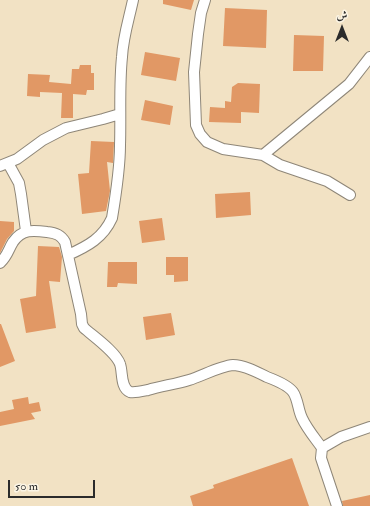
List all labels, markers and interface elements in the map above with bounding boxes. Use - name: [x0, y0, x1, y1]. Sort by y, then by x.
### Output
- north arrow: [322, 8, 362, 48]
- text: ش: [337, 9, 347, 22]
- scale bar: [10, 472, 97, 498]
- text: 50 m: [15, 479, 38, 494]

